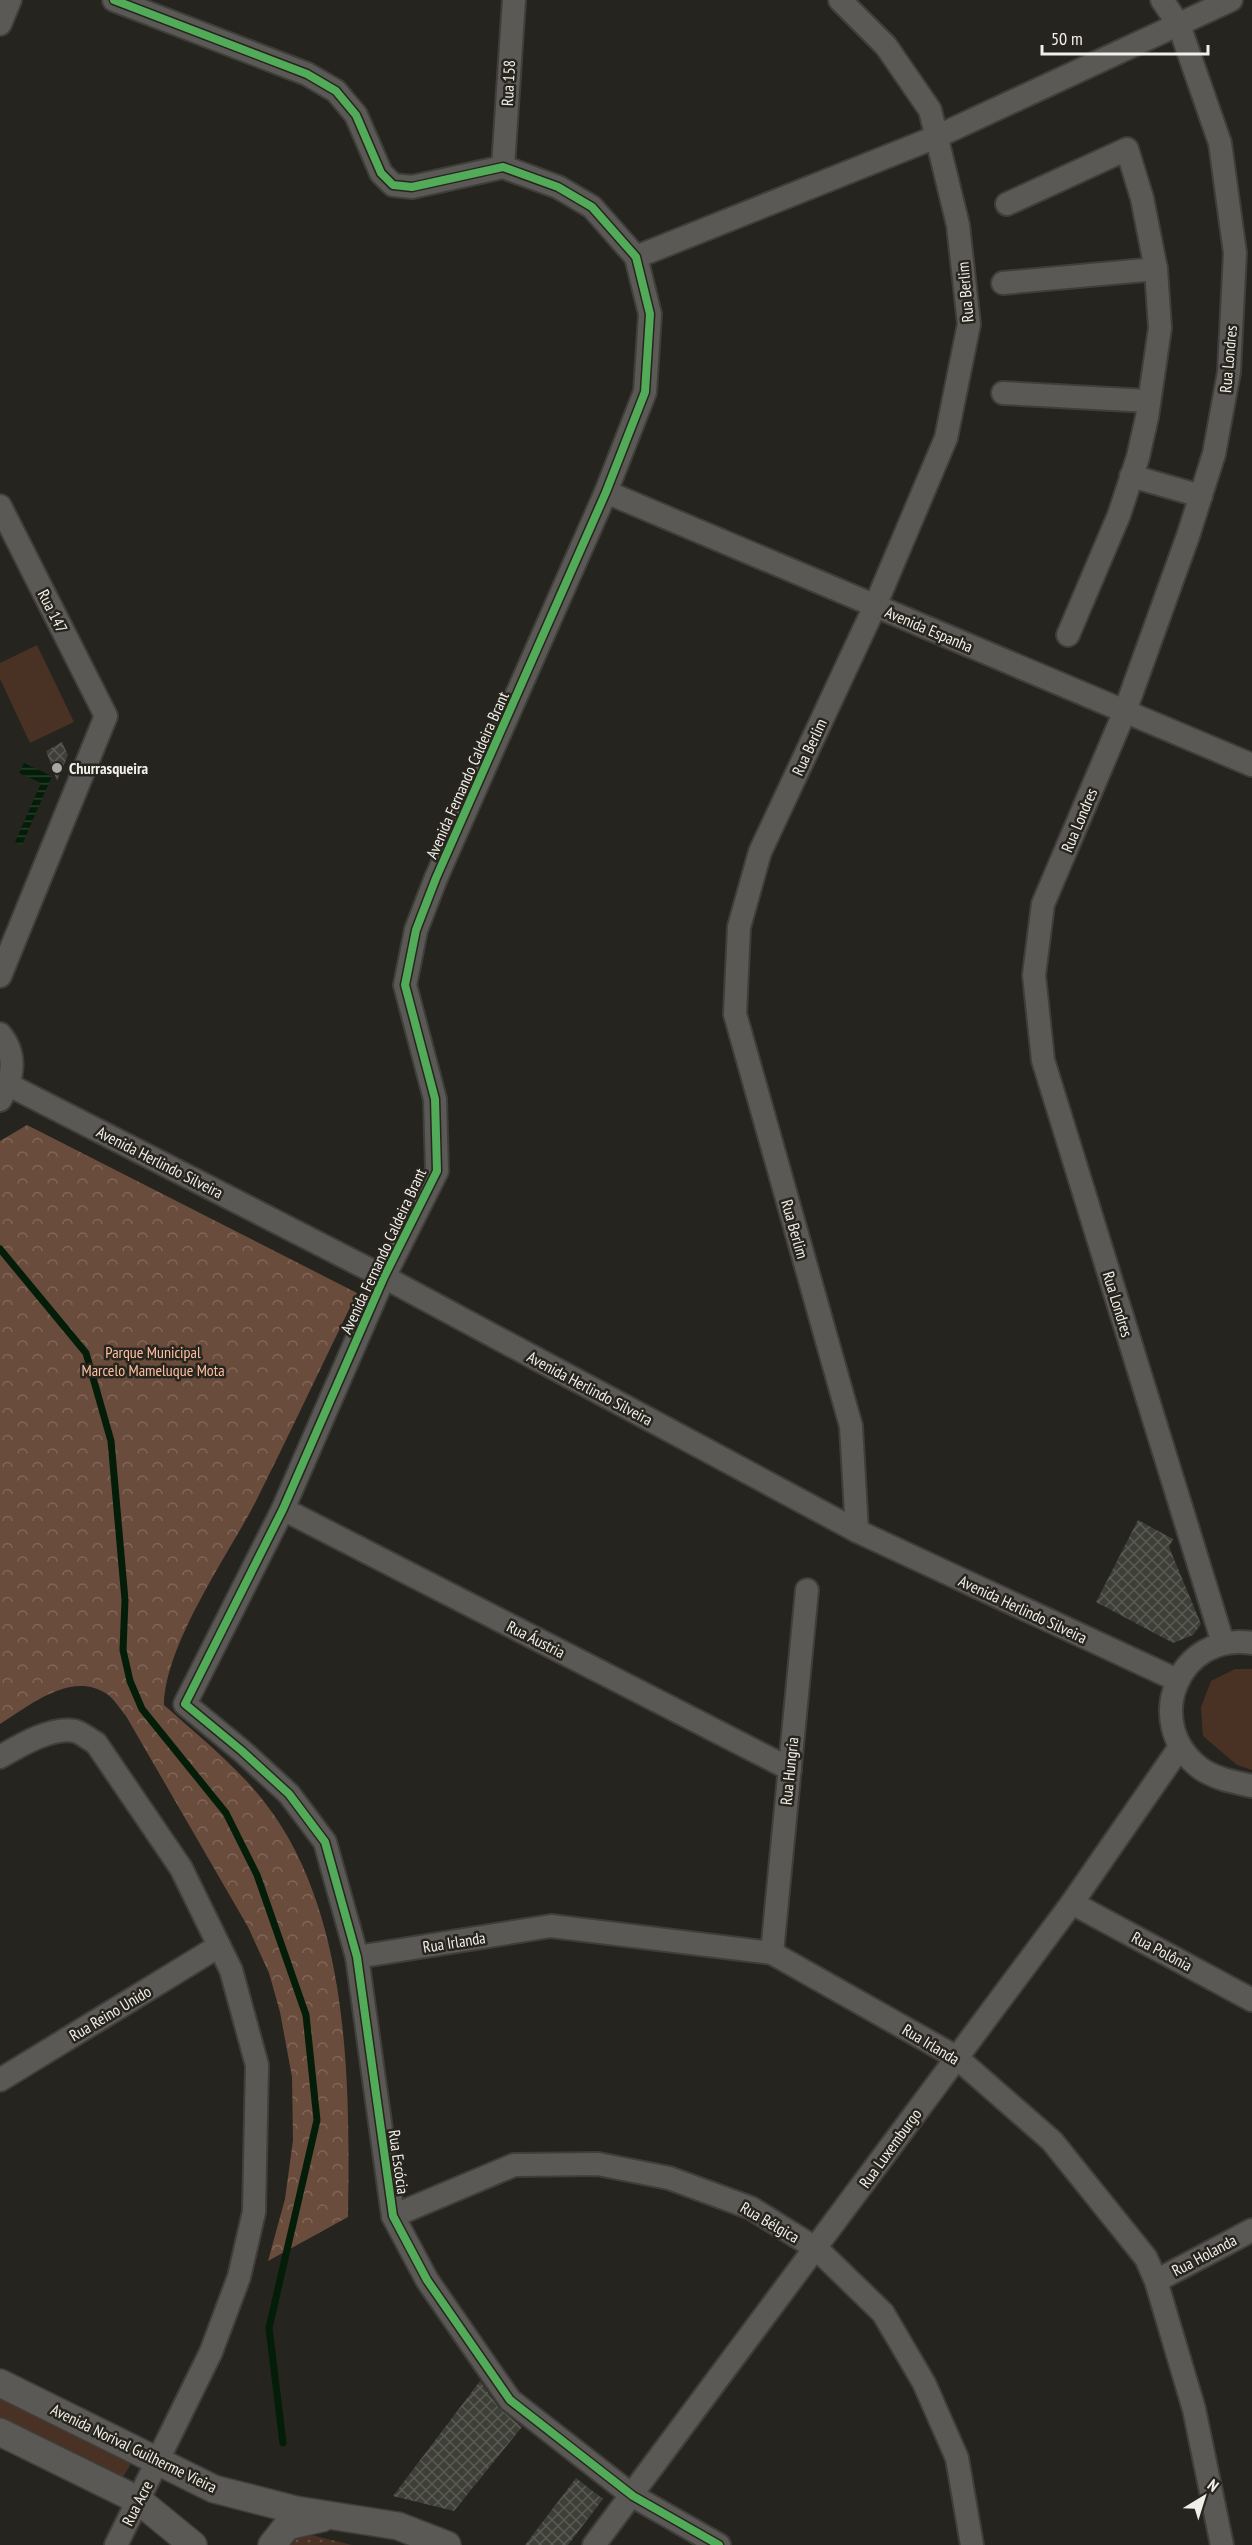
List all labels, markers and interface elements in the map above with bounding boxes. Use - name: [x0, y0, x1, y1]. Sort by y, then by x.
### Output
- scale bar: [1042, 18, 1208, 56]
- text: 50 m: [1051, 27, 1083, 50]
- street label: Rua 158: [497, 59, 519, 107]
- street label: Rua Berlim: [952, 261, 978, 323]
- street label: Rua Londres: [1215, 324, 1241, 394]
- street label: Rua 147: [34, 586, 72, 636]
- street label: Avenida Espanha: [882, 602, 976, 656]
- street label: Avenida Fernando Caldeira Brant: [421, 688, 513, 862]
- street label: Rua Berlim: [787, 715, 831, 779]
- place label: Churrasqueira: [69, 758, 149, 778]
- marker: Churrasqueira: [50, 761, 64, 775]
- street label: Rua Londres: [1057, 785, 1101, 855]
- street label: Avenida Herlindo Silveira: [93, 1121, 227, 1203]
- street label: Avenida Fernando Caldeira Brant: [336, 1164, 430, 1337]
- street label: Rua Berlim: [777, 1197, 813, 1261]
- street label: Rua Londres: [1099, 1269, 1137, 1339]
- park label: Parque Municipal Marcelo Mameluque Mota: [81, 1342, 225, 1380]
- street label: Avenida Herlindo Silveira: [524, 1346, 656, 1430]
- street label: Avenida Herlindo Silveira: [956, 1571, 1090, 1647]
- street label: Rua Áustria: [504, 1616, 568, 1662]
- street label: Rua Hungria: [775, 1736, 803, 1806]
- street label: Rua Irlanda: [421, 1927, 487, 1957]
- street label: Rua Polônia: [1128, 1927, 1196, 1975]
- street label: Rua Reino Unido: [66, 1981, 154, 2045]
- street label: Rua Irlanda: [899, 2019, 963, 2069]
- street label: Rua Luxemburgo: [855, 2104, 926, 2192]
- street label: Rua Escócia: [385, 2129, 413, 2195]
- street label: Rua Bélgica: [737, 2197, 803, 2247]
- street label: Rua Holanda: [1168, 2230, 1240, 2280]
- street label: Avenida Norival Guilherme Vieira: [48, 2399, 220, 2497]
- north arrow: [1174, 2467, 1234, 2527]
- text: N: [1204, 2475, 1223, 2496]
- street label: Rua Acre: [117, 2477, 157, 2529]

